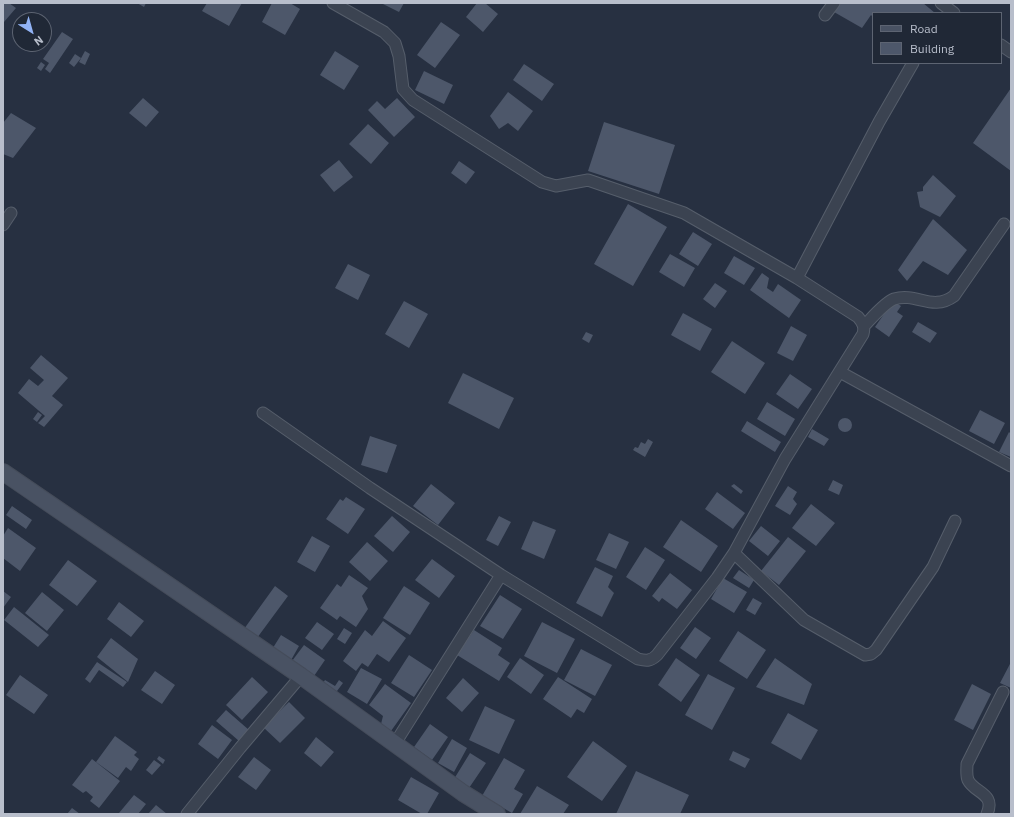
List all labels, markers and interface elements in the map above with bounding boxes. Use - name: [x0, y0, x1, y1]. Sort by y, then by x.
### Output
- north arrow: [12, 12, 52, 52]
- legend: [872, 12, 1002, 64]
- text: Road: [910, 21, 938, 36]
- text: N: [31, 33, 46, 49]
- text: Building: [910, 41, 954, 56]

